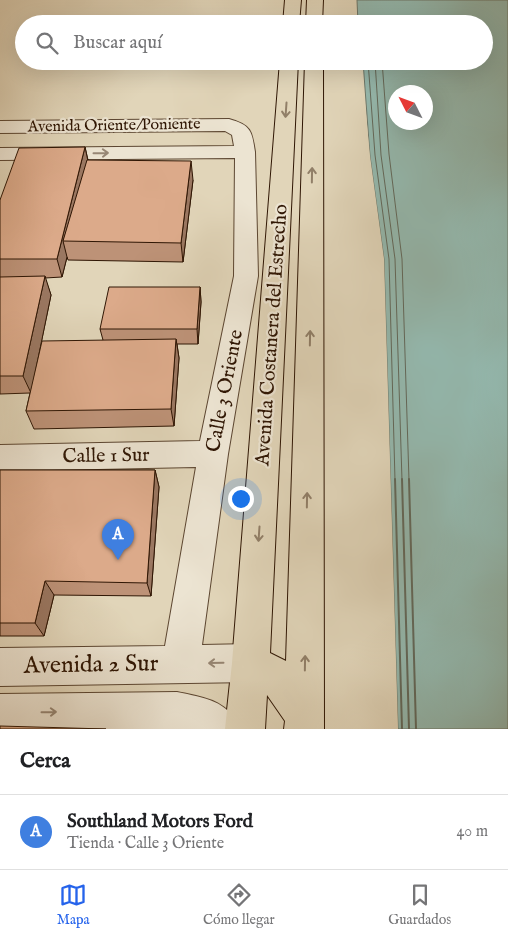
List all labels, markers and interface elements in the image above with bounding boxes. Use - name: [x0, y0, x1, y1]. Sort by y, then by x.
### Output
- search box: [15, 15, 493, 70]
- icon: search: [33, 29, 61, 57]
- text: Buscar aquí: [73, 31, 162, 55]
- north arrow: [388, 85, 433, 130]
- one-way arrow: [281, 102, 290, 118]
- street label: Avenida Oriente/Poniente: [26, 114, 201, 138]
- one-way arrow: [92, 148, 109, 158]
- one-way arrow: [307, 168, 317, 184]
- street label: Avenida Costanera del Estrecho: [250, 203, 294, 468]
- street label: Calle 3 Oriente: [201, 328, 249, 454]
- one-way arrow: [305, 330, 314, 346]
- street label: Calle 1 Sur: [62, 443, 150, 469]
- your location: [228, 486, 254, 512]
- one-way arrow: [302, 493, 312, 509]
- pin: A: [102, 519, 134, 560]
- one-way arrow: [255, 526, 264, 542]
- street label: Avenida 2 Sur: [22, 648, 159, 682]
- one-way arrow: [300, 655, 310, 672]
- one-way arrow: [208, 658, 224, 668]
- one-way arrow: [40, 707, 56, 717]
- text: Cerca: [20, 748, 70, 775]
- text: Southland Motors Ford: [67, 810, 253, 834]
- text: A: [31, 822, 41, 842]
- text: 40 m: [456, 822, 488, 842]
- text: Tienda · Calle 3 Oriente: [67, 834, 224, 854]
- tab: Mapa: [57, 881, 90, 929]
- tab: Cómo llegar: [203, 881, 275, 929]
- tab: Guardados: [388, 881, 451, 929]

